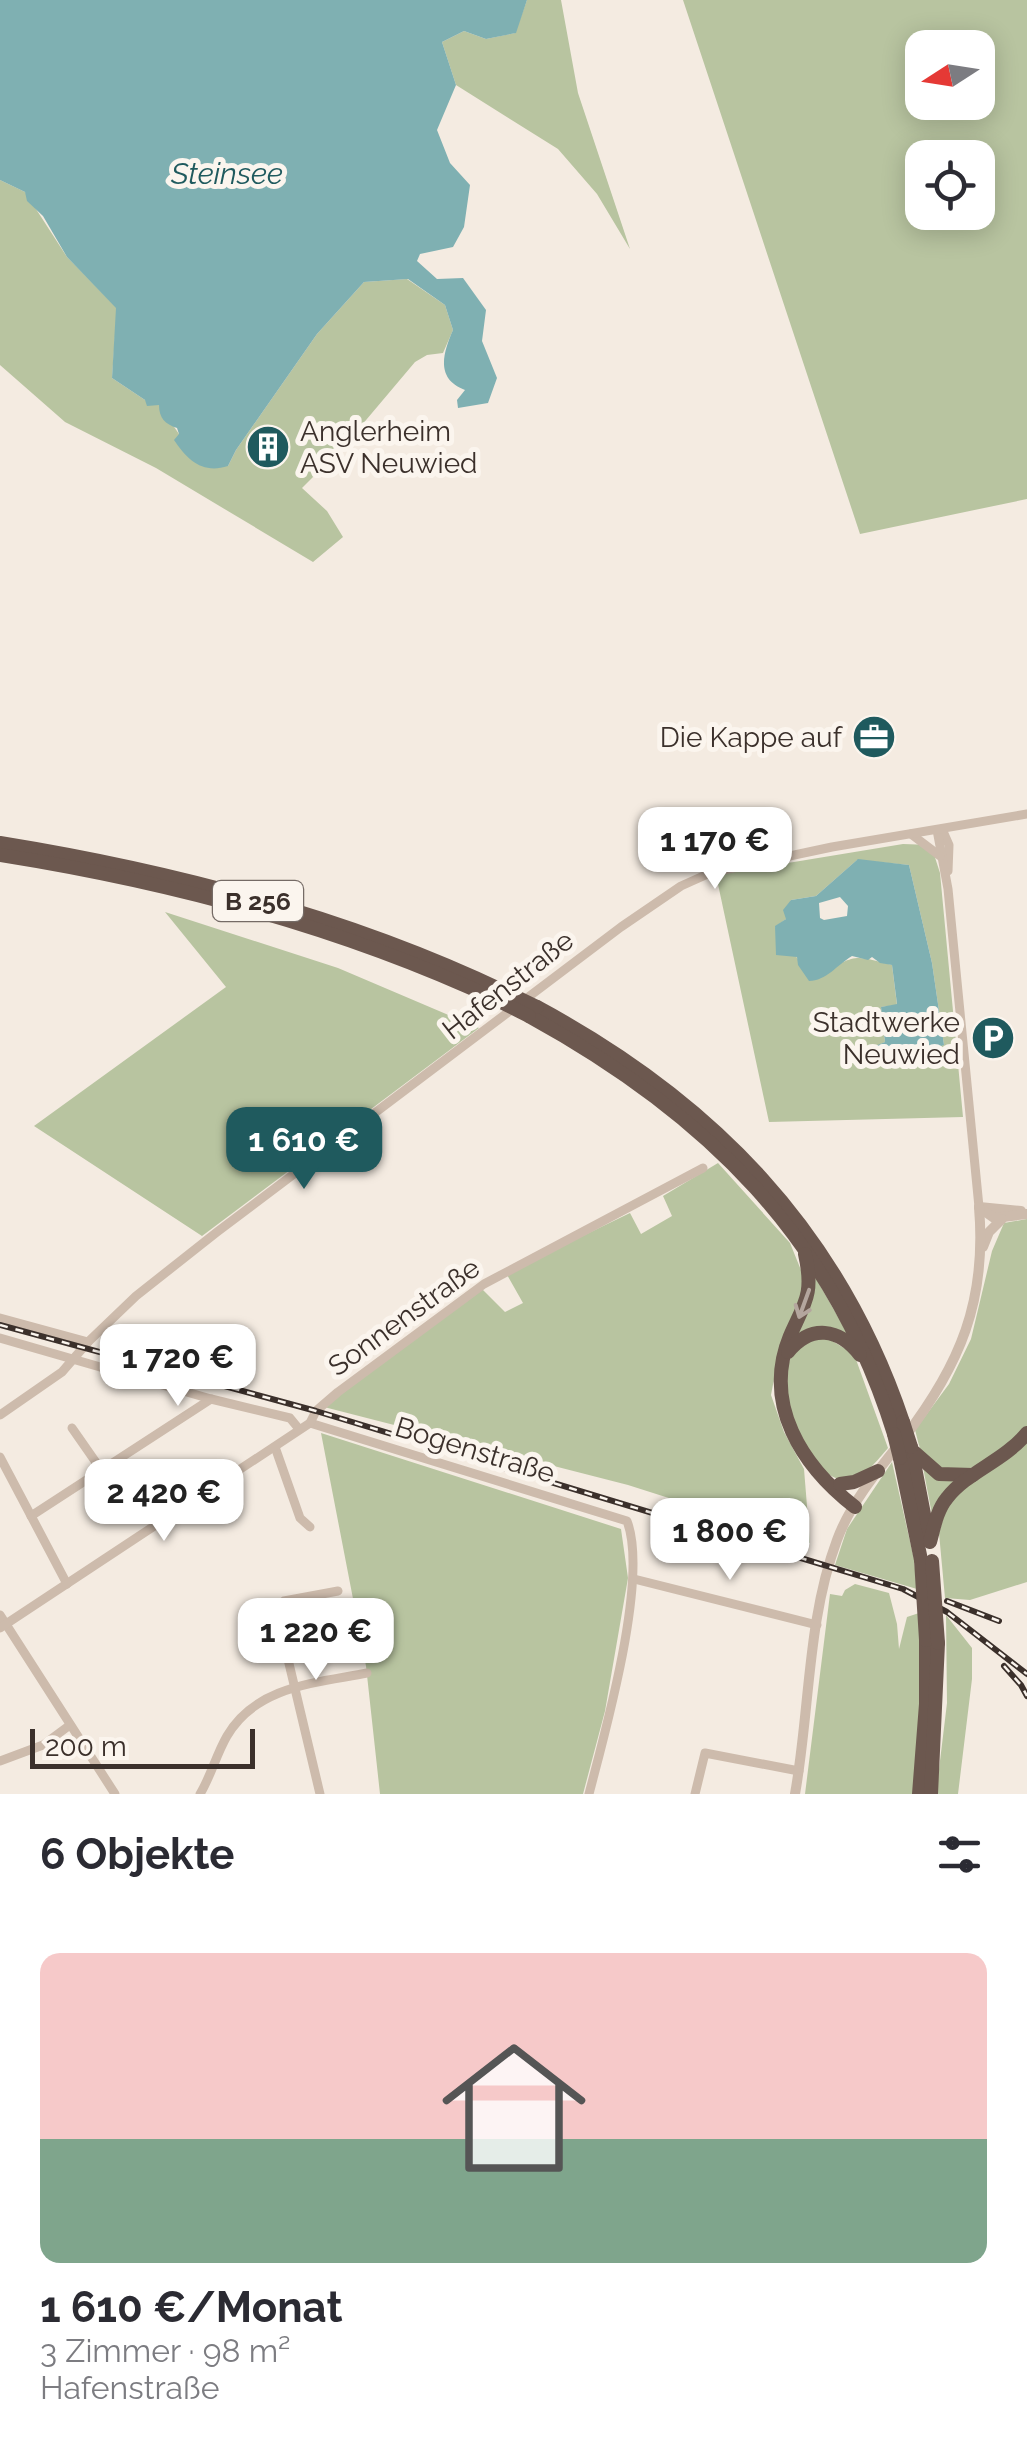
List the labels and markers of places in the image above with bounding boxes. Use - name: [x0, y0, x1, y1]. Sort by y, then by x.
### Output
- place label: Anglerheim ASV Neuwied: [300, 415, 478, 480]
- building icon: Anglerheim ASV Neuwied: [245, 424, 291, 470]
- office icon: Die Kappe auf: [851, 714, 897, 760]
- place label: Die Kappe auf: [660, 721, 844, 754]
- pin: 1 170 €: [623, 807, 807, 892]
- place label: Stadtwerke Neuwied: [813, 1006, 960, 1071]
- parking icon: Stadtwerke Neuwied: [970, 1015, 1016, 1061]
- pin: 1 610 €: [212, 1107, 396, 1192]
- pin: 1 720 €: [86, 1324, 270, 1409]
- pin: 2 420 €: [72, 1459, 256, 1544]
- pin: 1 800 €: [638, 1498, 822, 1583]
- pin: 1 220 €: [224, 1598, 408, 1683]

